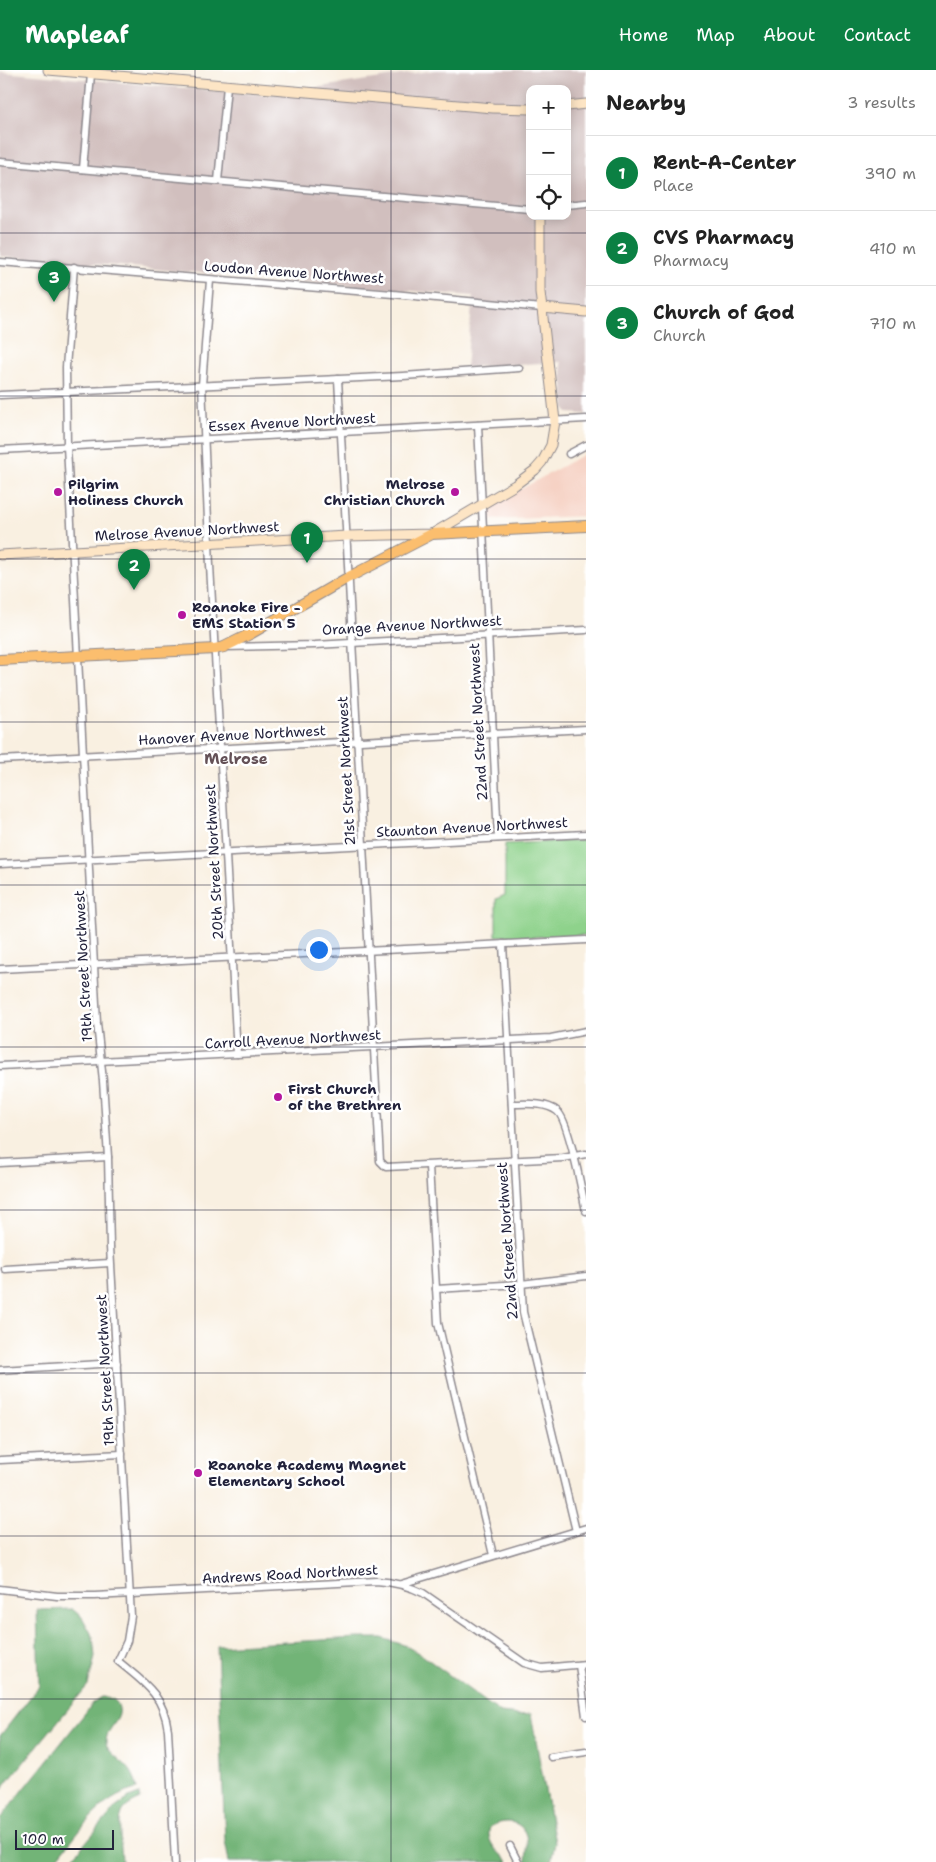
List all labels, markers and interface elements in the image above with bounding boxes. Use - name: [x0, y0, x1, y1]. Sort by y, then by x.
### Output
- text: Mapleaf: [25, 19, 129, 51]
- text: Home: [619, 23, 668, 47]
- text: Map: [696, 23, 735, 47]
- text: About: [763, 23, 816, 47]
- text: Contact: [844, 23, 911, 47]
- map controls: [526, 85, 571, 220]
- button: +: [526, 85, 571, 130]
- text: Nearby: [606, 89, 686, 117]
- text: 3 results: [847, 92, 916, 113]
- button: −: [526, 130, 571, 175]
- text: Rent-A-Center: [653, 150, 796, 175]
- text: 1: [618, 163, 626, 184]
- text: 390 m: [864, 163, 916, 184]
- button: locate: [526, 175, 571, 220]
- text: Place: [653, 175, 694, 196]
- text: CVS Pharmacy: [653, 225, 794, 250]
- text: 2: [616, 238, 628, 259]
- text: 410 m: [869, 238, 916, 259]
- text: Pharmacy: [653, 250, 729, 271]
- street label: Loudon Avenue Northwest: [203, 257, 385, 287]
- pin: 3: [38, 261, 70, 302]
- text: Church of God: [653, 300, 795, 325]
- text: 3: [616, 313, 628, 334]
- text: 710 m: [869, 313, 916, 334]
- text: Church: [653, 325, 706, 346]
- street label: Essex Avenue Northwest: [208, 409, 376, 435]
- place label: Pilgrim Holiness Church: [68, 475, 183, 509]
- place label: Melrose Christian Church: [324, 475, 445, 509]
- marker: Pilgrim Holiness Church: [52, 486, 64, 498]
- marker: Melrose Christian Church: [449, 486, 461, 498]
- street label: Melrose Avenue Northwest: [94, 517, 280, 545]
- pin: 1: [291, 522, 323, 563]
- pin: 2: [118, 549, 150, 590]
- place label: Roanoke Fire - EMS Station 5: [192, 598, 301, 632]
- marker: Roanoke Fire - EMS Station 5: [176, 609, 188, 621]
- street label: Orange Avenue Northwest: [322, 611, 502, 639]
- street label: 22nd Street Northwest: [465, 642, 491, 802]
- street label: 21st Street Northwest: [333, 696, 359, 846]
- street label: Hanover Avenue Northwest: [138, 721, 326, 749]
- district label: Melrose: [204, 749, 268, 769]
- street label: 20th Street Northwest: [201, 783, 227, 941]
- street label: Staunton Avenue Northwest: [376, 813, 568, 841]
- street label: 19th Street Northwest: [70, 890, 96, 1042]
- your location: [306, 937, 332, 963]
- street label: Carroll Avenue Northwest: [204, 1025, 382, 1053]
- place label: First Church of the Brethren: [288, 1080, 401, 1114]
- marker: First Church of the Brethren: [272, 1091, 284, 1103]
- street label: 22nd Street Northwest: [492, 1161, 522, 1321]
- street label: 19th Street Northwest: [92, 1294, 118, 1446]
- place label: Roanoke Academy Magnet Elementary School: [208, 1456, 406, 1490]
- marker: Roanoke Academy Magnet Elementary School: [192, 1467, 204, 1479]
- street label: Andrews Road Northwest: [201, 1560, 379, 1588]
- scale bar: [15, 1827, 114, 1850]
- text: 100 m: [22, 1830, 64, 1848]

